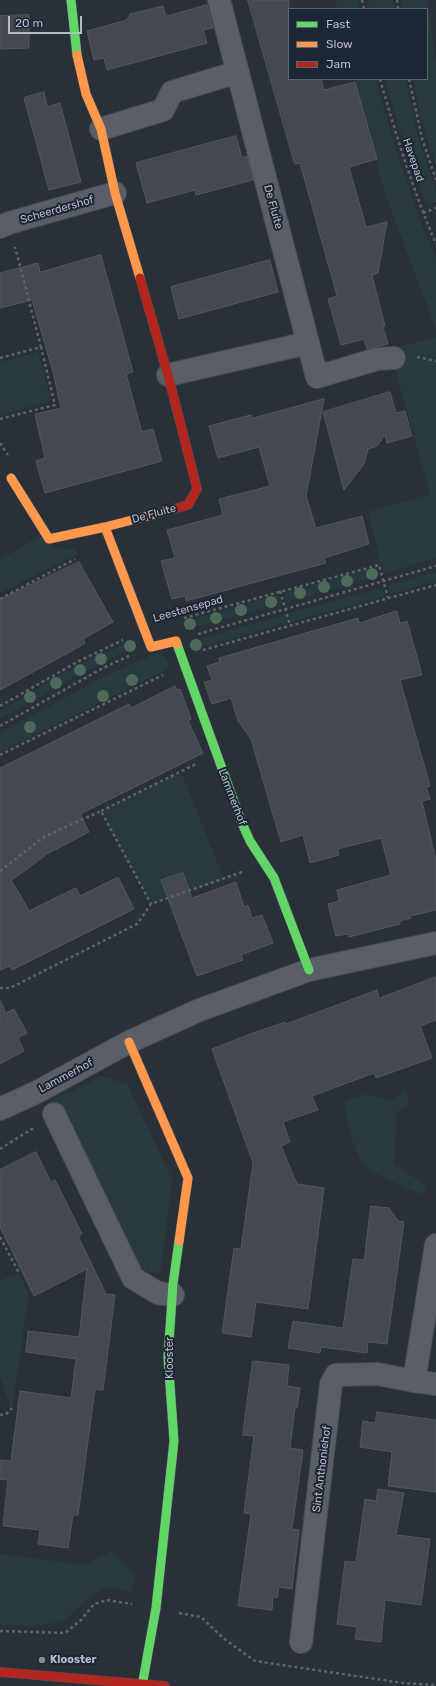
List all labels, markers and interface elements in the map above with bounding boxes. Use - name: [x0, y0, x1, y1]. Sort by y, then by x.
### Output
- scale bar: [10, 8, 84, 34]
- legend: [288, 8, 428, 80]
- text: 20 m: [15, 16, 43, 30]
- text: Fast: [326, 17, 350, 31]
- text: Slow: [326, 37, 353, 51]
- text: Jam: [326, 57, 351, 71]
- street label: Havepad: [399, 137, 427, 183]
- street label: De Fluite: [261, 183, 285, 231]
- street label: Scheerdershof: [19, 193, 95, 227]
- street label: De Fluite: [130, 502, 178, 526]
- street label: Leestensepad: [152, 593, 224, 625]
- street label: Lammerhof: [215, 767, 249, 827]
- street label: Lammerhof: [37, 1056, 95, 1096]
- street label: Klooster: [163, 1337, 177, 1379]
- street label: Sint Anthoniehof: [310, 1425, 334, 1513]
- place label: Klooster: [50, 1653, 97, 1667]
- marker: Klooster: [37, 1655, 47, 1665]

